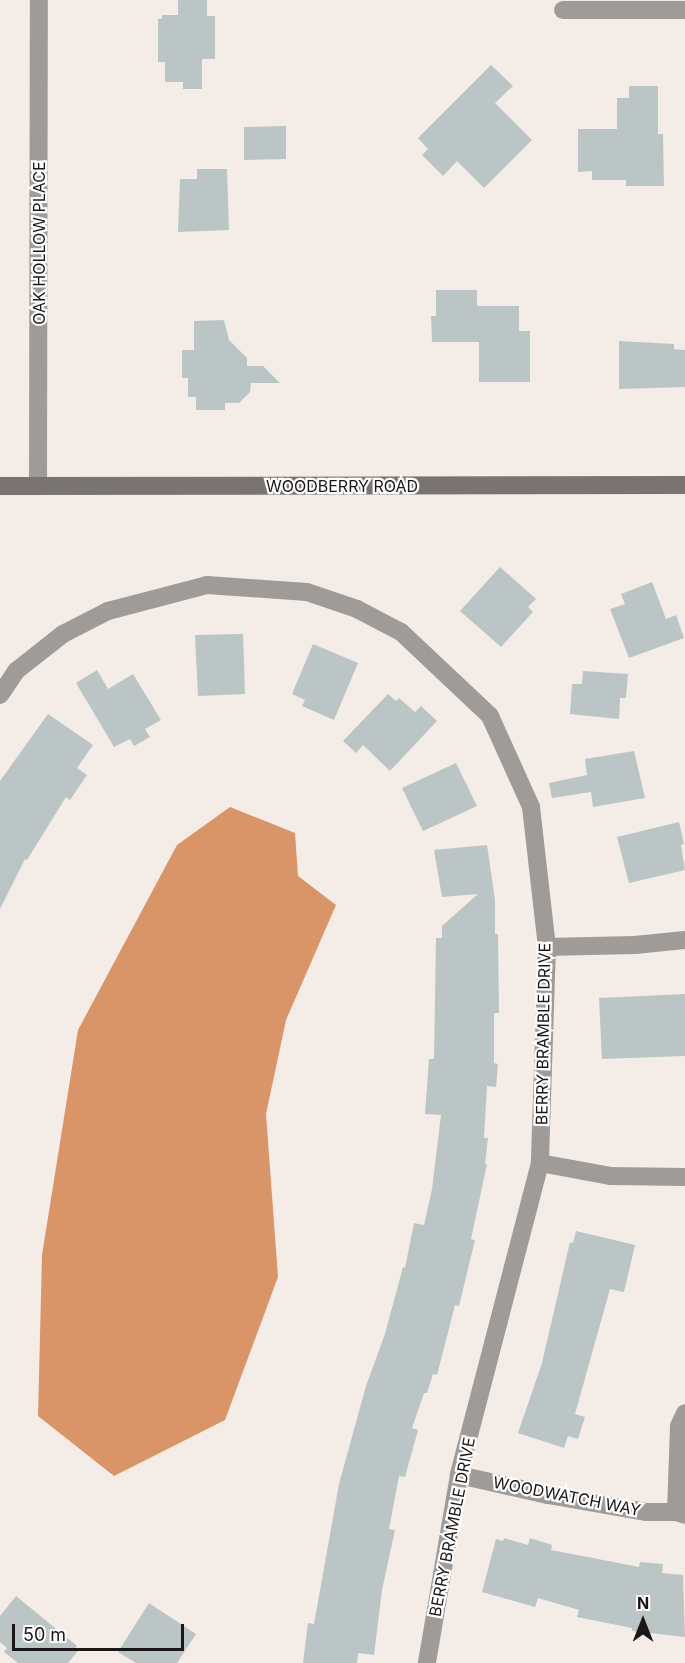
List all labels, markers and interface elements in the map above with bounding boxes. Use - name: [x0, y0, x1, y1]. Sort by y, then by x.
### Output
- street label: OAK HOLLOW PLACE: [29, 161, 49, 325]
- street label: WOODBERRY ROAD: [266, 476, 418, 496]
- street label: BERRY BRAMBLE DRIVE: [532, 943, 554, 1125]
- street label: BERRY BRAMBLE DRIVE: [425, 1436, 479, 1618]
- street label: WOODWATCH WAY: [492, 1472, 642, 1520]
- north arrow: [613, 1591, 673, 1651]
- text: N: [637, 1593, 649, 1613]
- scale bar: [15, 1612, 188, 1650]
- text: 50 m: [23, 1624, 66, 1645]

